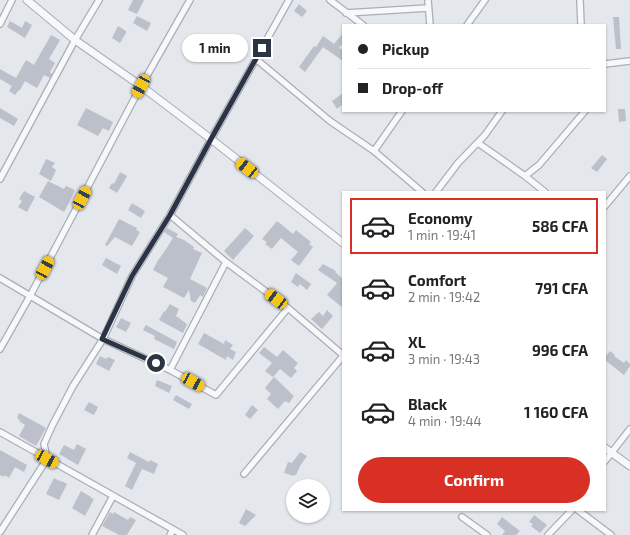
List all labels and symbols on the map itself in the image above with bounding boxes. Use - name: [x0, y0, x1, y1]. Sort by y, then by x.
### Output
- callout: 1 min: [182, 34, 248, 62]
- route end: [253, 39, 271, 57]
- car: [130, 73, 152, 99]
- car: [234, 156, 260, 180]
- car: [71, 185, 93, 211]
- car: [34, 255, 56, 281]
- car: [263, 287, 289, 311]
- route start: [147, 354, 165, 372]
- car: [180, 371, 206, 393]
- car: [34, 448, 60, 470]

